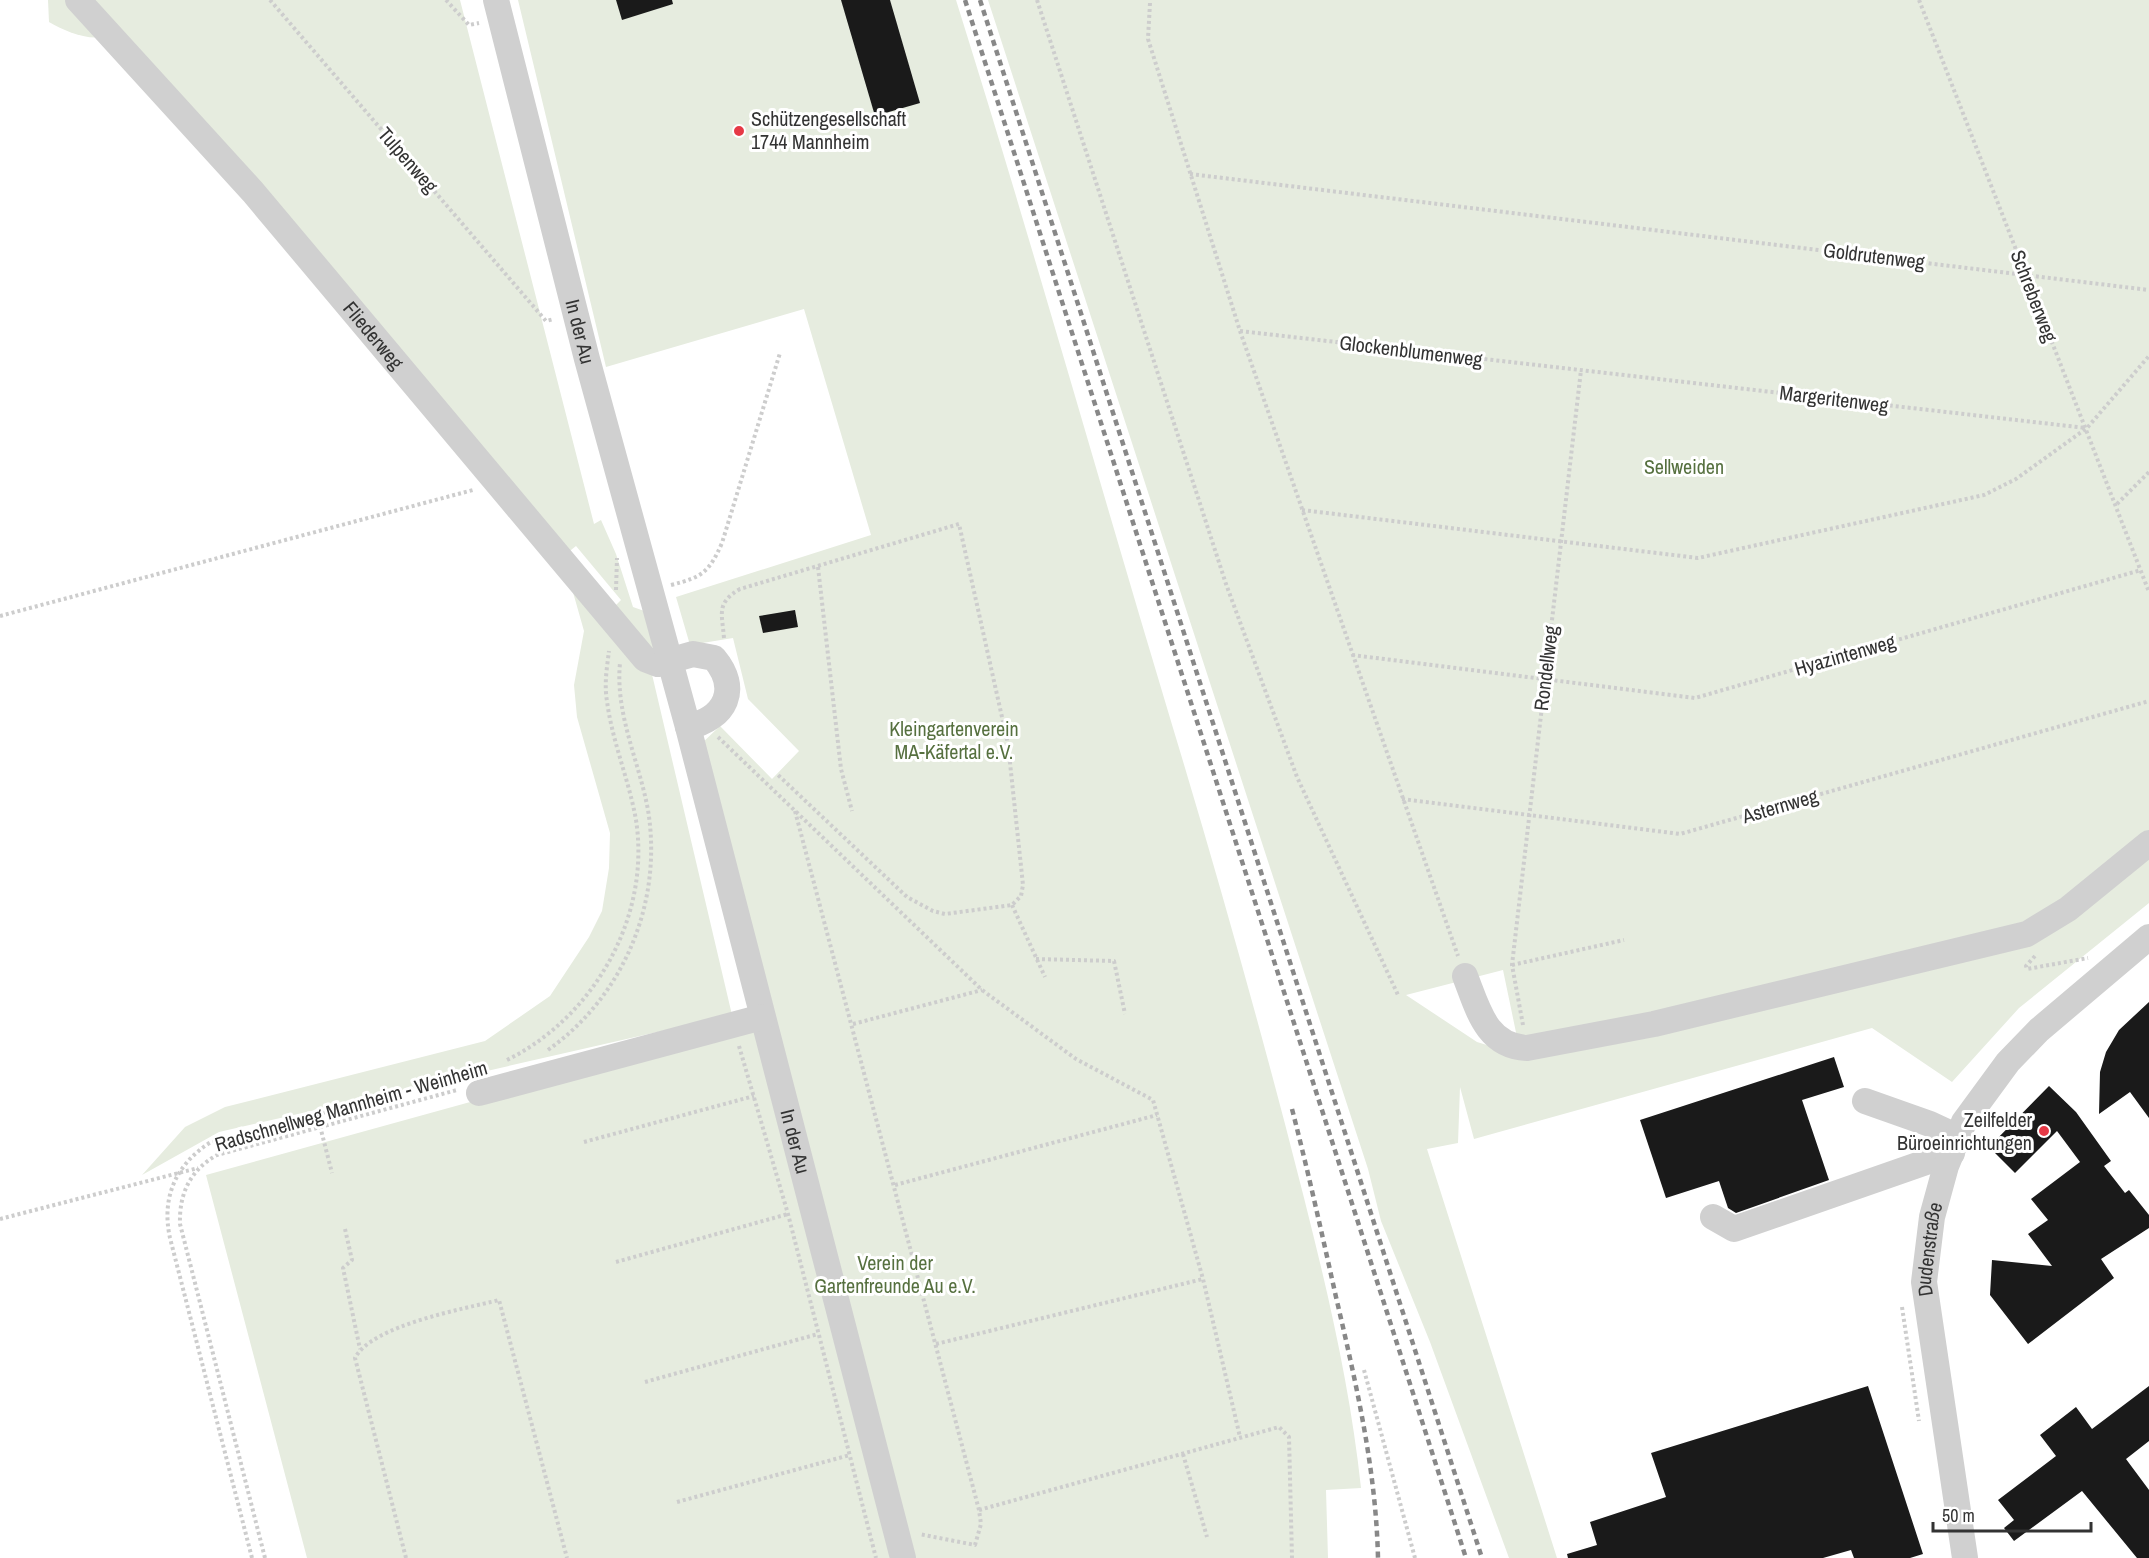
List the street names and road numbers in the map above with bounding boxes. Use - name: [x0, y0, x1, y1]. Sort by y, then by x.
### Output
- street label: Tulpenweg: [372, 121, 444, 198]
- street label: Goldrutenweg: [1822, 236, 1926, 275]
- street label: Schreberweg: [2005, 246, 2064, 346]
- street label: Fliederweg: [337, 295, 410, 375]
- street label: In der Au: [559, 296, 602, 367]
- street label: Glockenblumenweg: [1338, 328, 1484, 373]
- street label: Margeritenweg: [1778, 378, 1890, 419]
- street label: Rondellweg: [1527, 624, 1564, 712]
- street label: Hyazintenweg: [1791, 627, 1899, 682]
- street label: Asternweg: [1738, 782, 1821, 829]
- street label: Radschnellweg Mannheim - Weinheim: [211, 1054, 490, 1157]
- street label: In der Au: [774, 1106, 817, 1176]
- street label: Dudenstraße: [1910, 1199, 1948, 1298]

